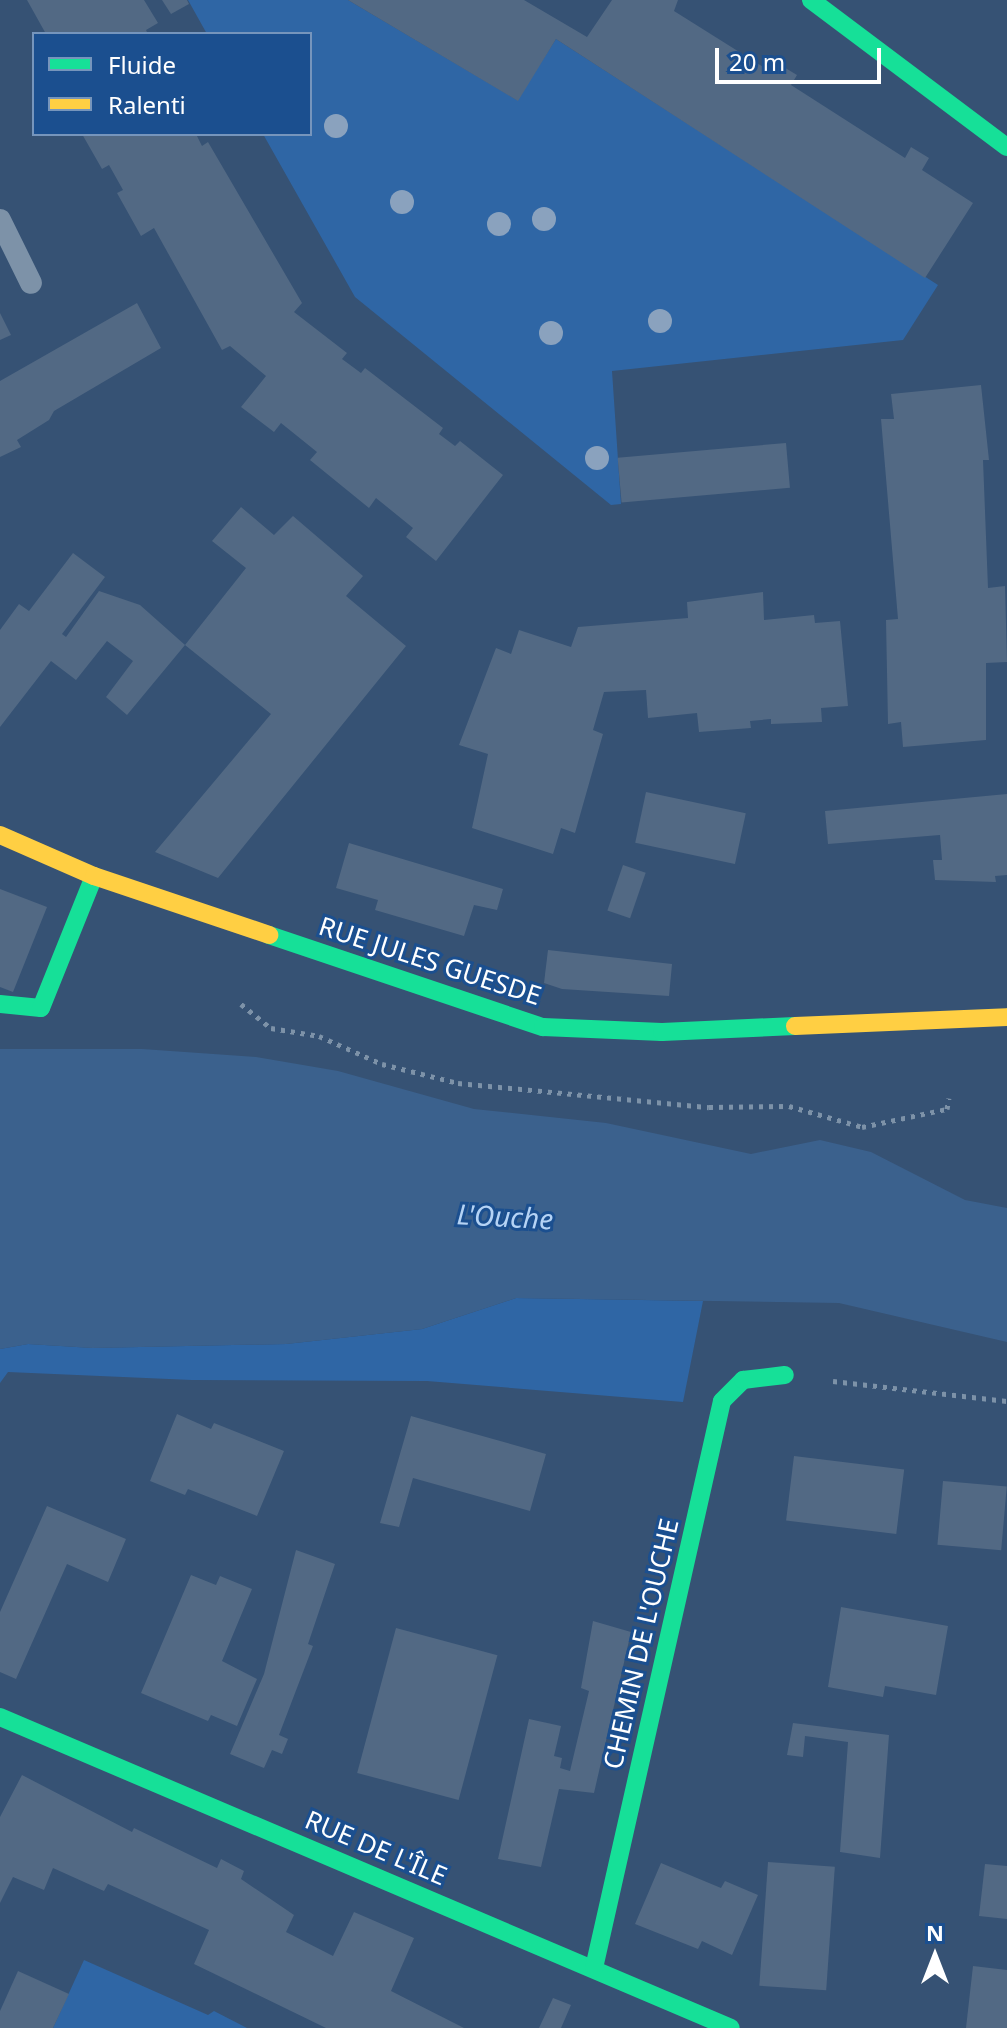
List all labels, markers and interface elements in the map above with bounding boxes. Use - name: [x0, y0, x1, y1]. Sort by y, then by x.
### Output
- legend: [32, 32, 312, 136]
- scale bar: [719, 32, 885, 82]
- text: 20 m: [729, 45, 785, 78]
- text: Fluide: [108, 48, 176, 81]
- text: Ralenti: [108, 88, 186, 121]
- street label: RUE JULES GUESDE: [315, 910, 545, 1012]
- water label: L'Ouche: [456, 1197, 554, 1235]
- street label: CHEMIN DE L'OUCHE: [597, 1516, 685, 1772]
- street label: RUE DE L'ÎLE: [300, 1804, 452, 1892]
- north arrow: [895, 1916, 975, 1996]
- text: N: [926, 1917, 944, 1947]

